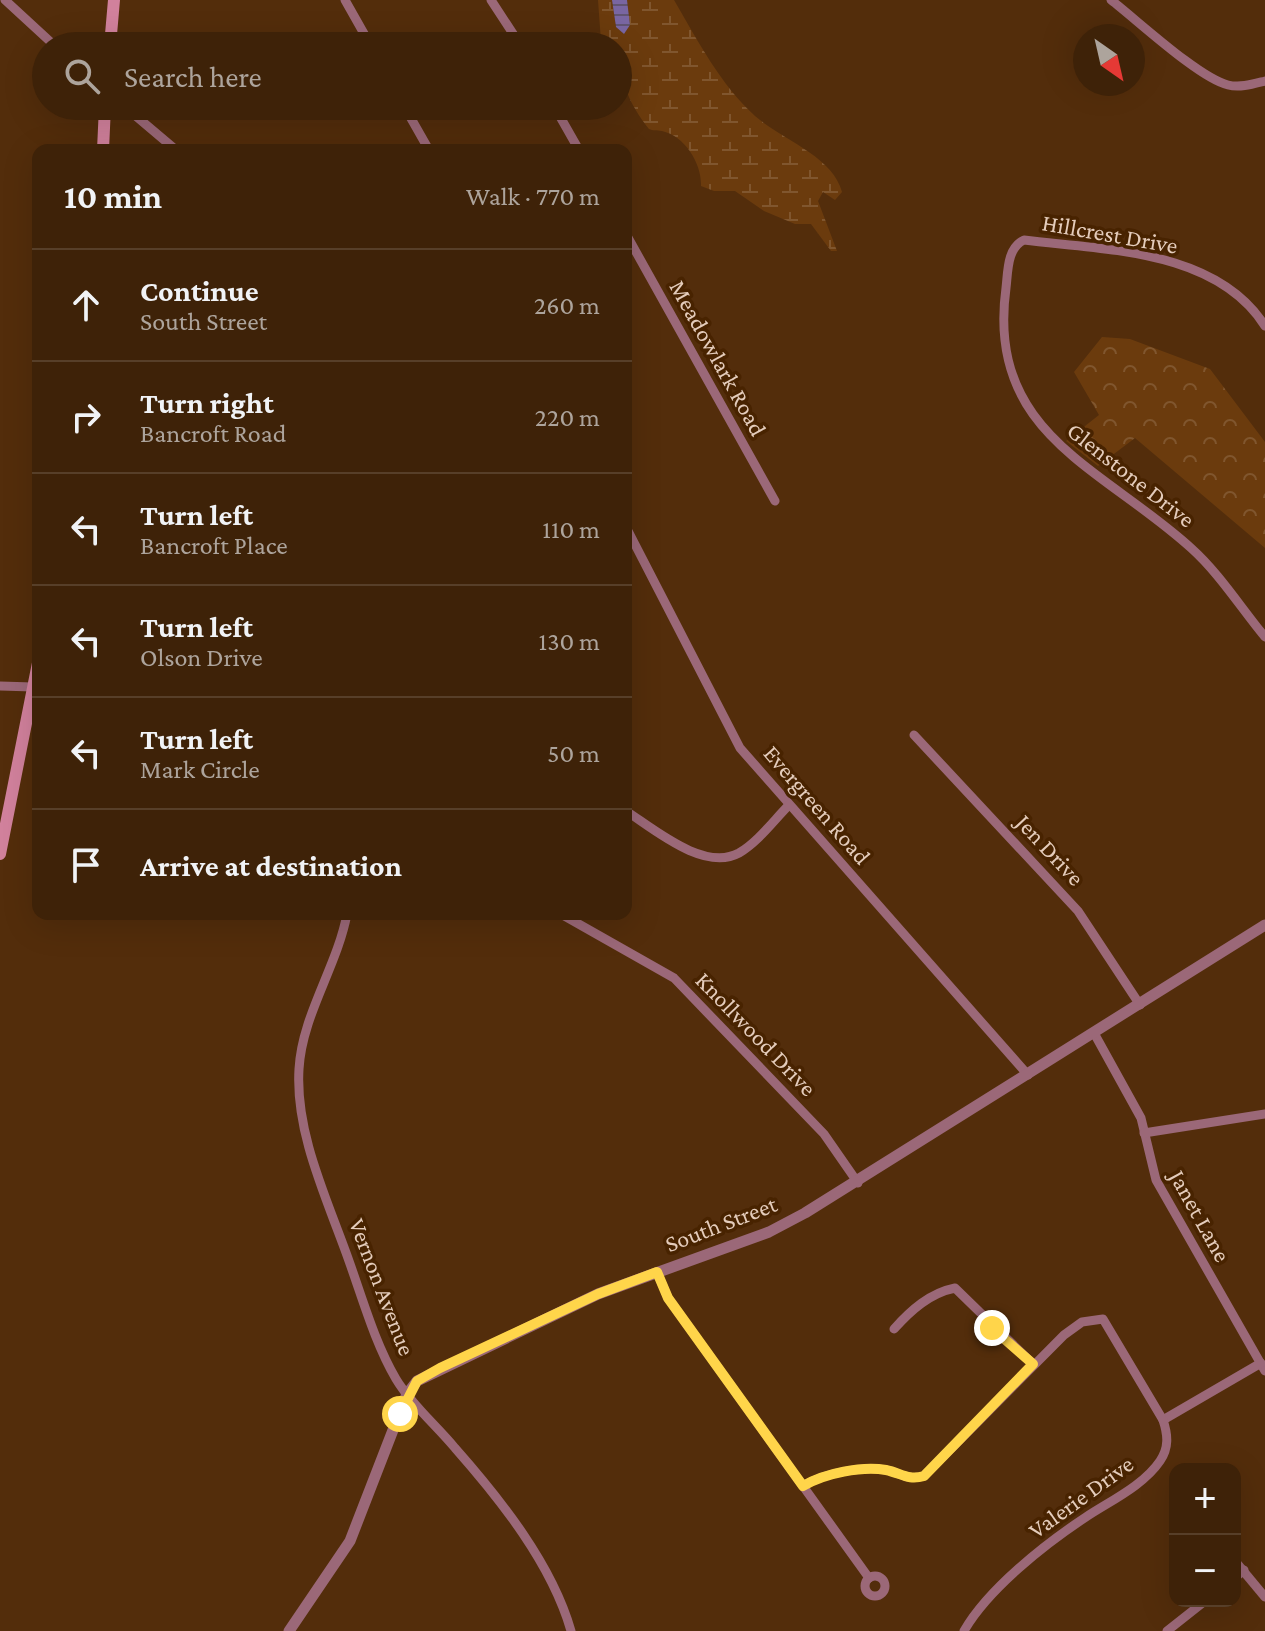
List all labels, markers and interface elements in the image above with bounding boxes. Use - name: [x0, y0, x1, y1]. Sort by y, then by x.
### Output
- north arrow: [1073, 24, 1145, 96]
- search box: [32, 32, 632, 120]
- icon: search: [60, 54, 104, 98]
- text: Search here: [124, 60, 262, 93]
- text: 10 min: [64, 178, 162, 215]
- text: Walk · 770 m: [466, 182, 600, 211]
- street label: Hillcrest Drive: [1040, 208, 1180, 259]
- text: Continue: [140, 274, 259, 307]
- street label: Meadowlark Road: [664, 275, 773, 441]
- icon: ahead: [64, 283, 108, 327]
- text: 260 m: [534, 291, 600, 320]
- text: South Street: [140, 307, 267, 336]
- text: Turn right: [140, 386, 274, 419]
- icon: right: [64, 395, 108, 439]
- text: 220 m: [535, 403, 600, 432]
- street label: Glenstone Drive: [1062, 417, 1200, 533]
- text: Bancroft Road: [140, 419, 286, 448]
- text: Turn left: [140, 498, 253, 531]
- icon: left: [64, 507, 108, 551]
- text: 110 m: [542, 515, 600, 544]
- text: Bancroft Place: [140, 531, 288, 560]
- text: Turn left: [140, 610, 253, 643]
- icon: left: [64, 619, 108, 663]
- text: 130 m: [539, 627, 600, 656]
- text: Olson Drive: [140, 643, 263, 672]
- text: Turn left: [140, 722, 253, 755]
- icon: left: [64, 731, 108, 775]
- text: 50 m: [547, 739, 600, 768]
- street label: Evergreen Road: [758, 740, 877, 870]
- text: Mark Circle: [140, 755, 260, 784]
- street label: Jen Drive: [1009, 807, 1090, 891]
- icon: arrive: [64, 843, 108, 887]
- text: Arrive at destination: [140, 849, 402, 882]
- street label: Knollwood Drive: [690, 966, 822, 1101]
- street label: Janet Lane: [1163, 1163, 1237, 1266]
- street label: South Street: [661, 1190, 781, 1257]
- street label: Vernon Avenue: [344, 1214, 421, 1359]
- route end: [974, 1310, 1010, 1346]
- route start: [382, 1396, 418, 1432]
- street label: Valerie Drive: [1023, 1450, 1138, 1544]
- map controls: [1169, 1463, 1241, 1607]
- button: +: [1169, 1463, 1241, 1535]
- button: −: [1169, 1535, 1241, 1607]

